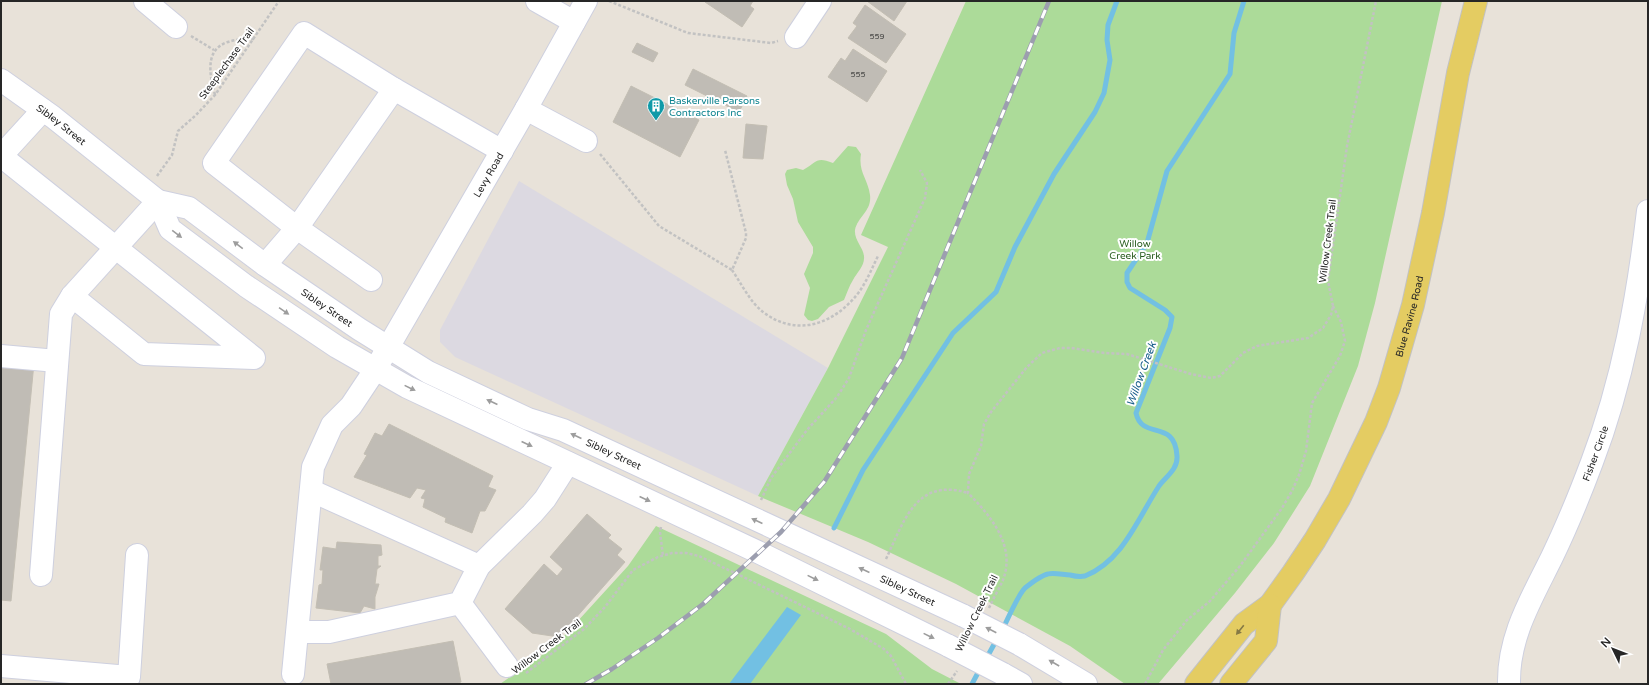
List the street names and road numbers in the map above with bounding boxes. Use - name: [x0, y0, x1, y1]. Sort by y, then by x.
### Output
- street label: Steeplechase Trail: [197, 25, 257, 102]
- street label: Sibley Street: [34, 102, 88, 148]
- street label: Levy Road: [471, 150, 507, 200]
- street label: Willow Creek Trail: [1317, 199, 1339, 283]
- street label: Blue Ravine Road: [1393, 275, 1426, 359]
- street label: Sibley Street: [299, 286, 355, 330]
- street label: Fisher Circle: [1580, 424, 1612, 483]
- street label: Sibley Street: [584, 436, 643, 473]
- street label: Sibley Street: [878, 573, 937, 609]
- street label: Willow Creek Trail: [953, 573, 1001, 654]
- street label: Willow Creek Trail: [509, 617, 584, 677]

